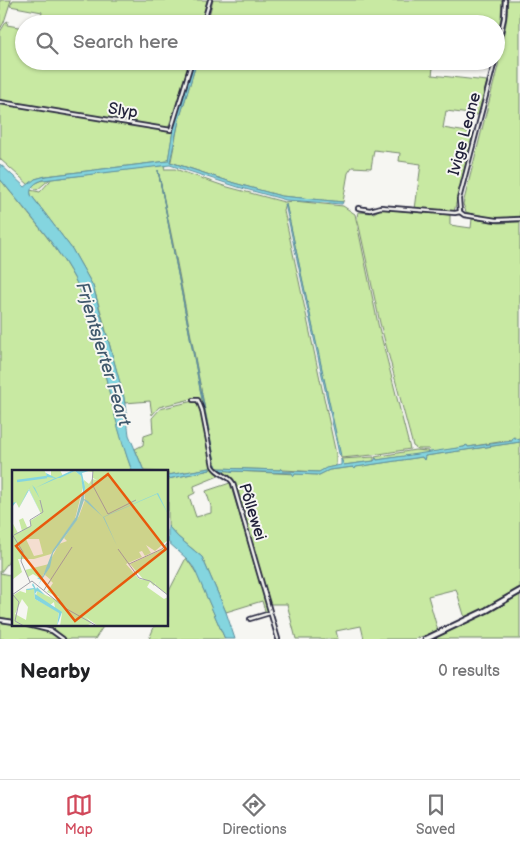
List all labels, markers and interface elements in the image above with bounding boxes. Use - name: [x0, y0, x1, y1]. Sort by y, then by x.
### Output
- search box: [15, 15, 505, 70]
- icon: search: [33, 29, 61, 57]
- text: Search here: [73, 31, 178, 54]
- street label: Ivige Leane: [445, 90, 485, 178]
- street label: Slyp: [107, 99, 139, 123]
- water label: Frjentsjerter Feart: [71, 280, 135, 429]
- inset map: [12, 470, 169, 626]
- street label: Pôllewei: [234, 481, 270, 543]
- text: Nearby: [20, 659, 90, 684]
- text: 0 results: [438, 662, 500, 681]
- tab: Map: [65, 791, 93, 838]
- tab: Directions: [222, 791, 287, 838]
- tab: Saved: [416, 791, 455, 838]

